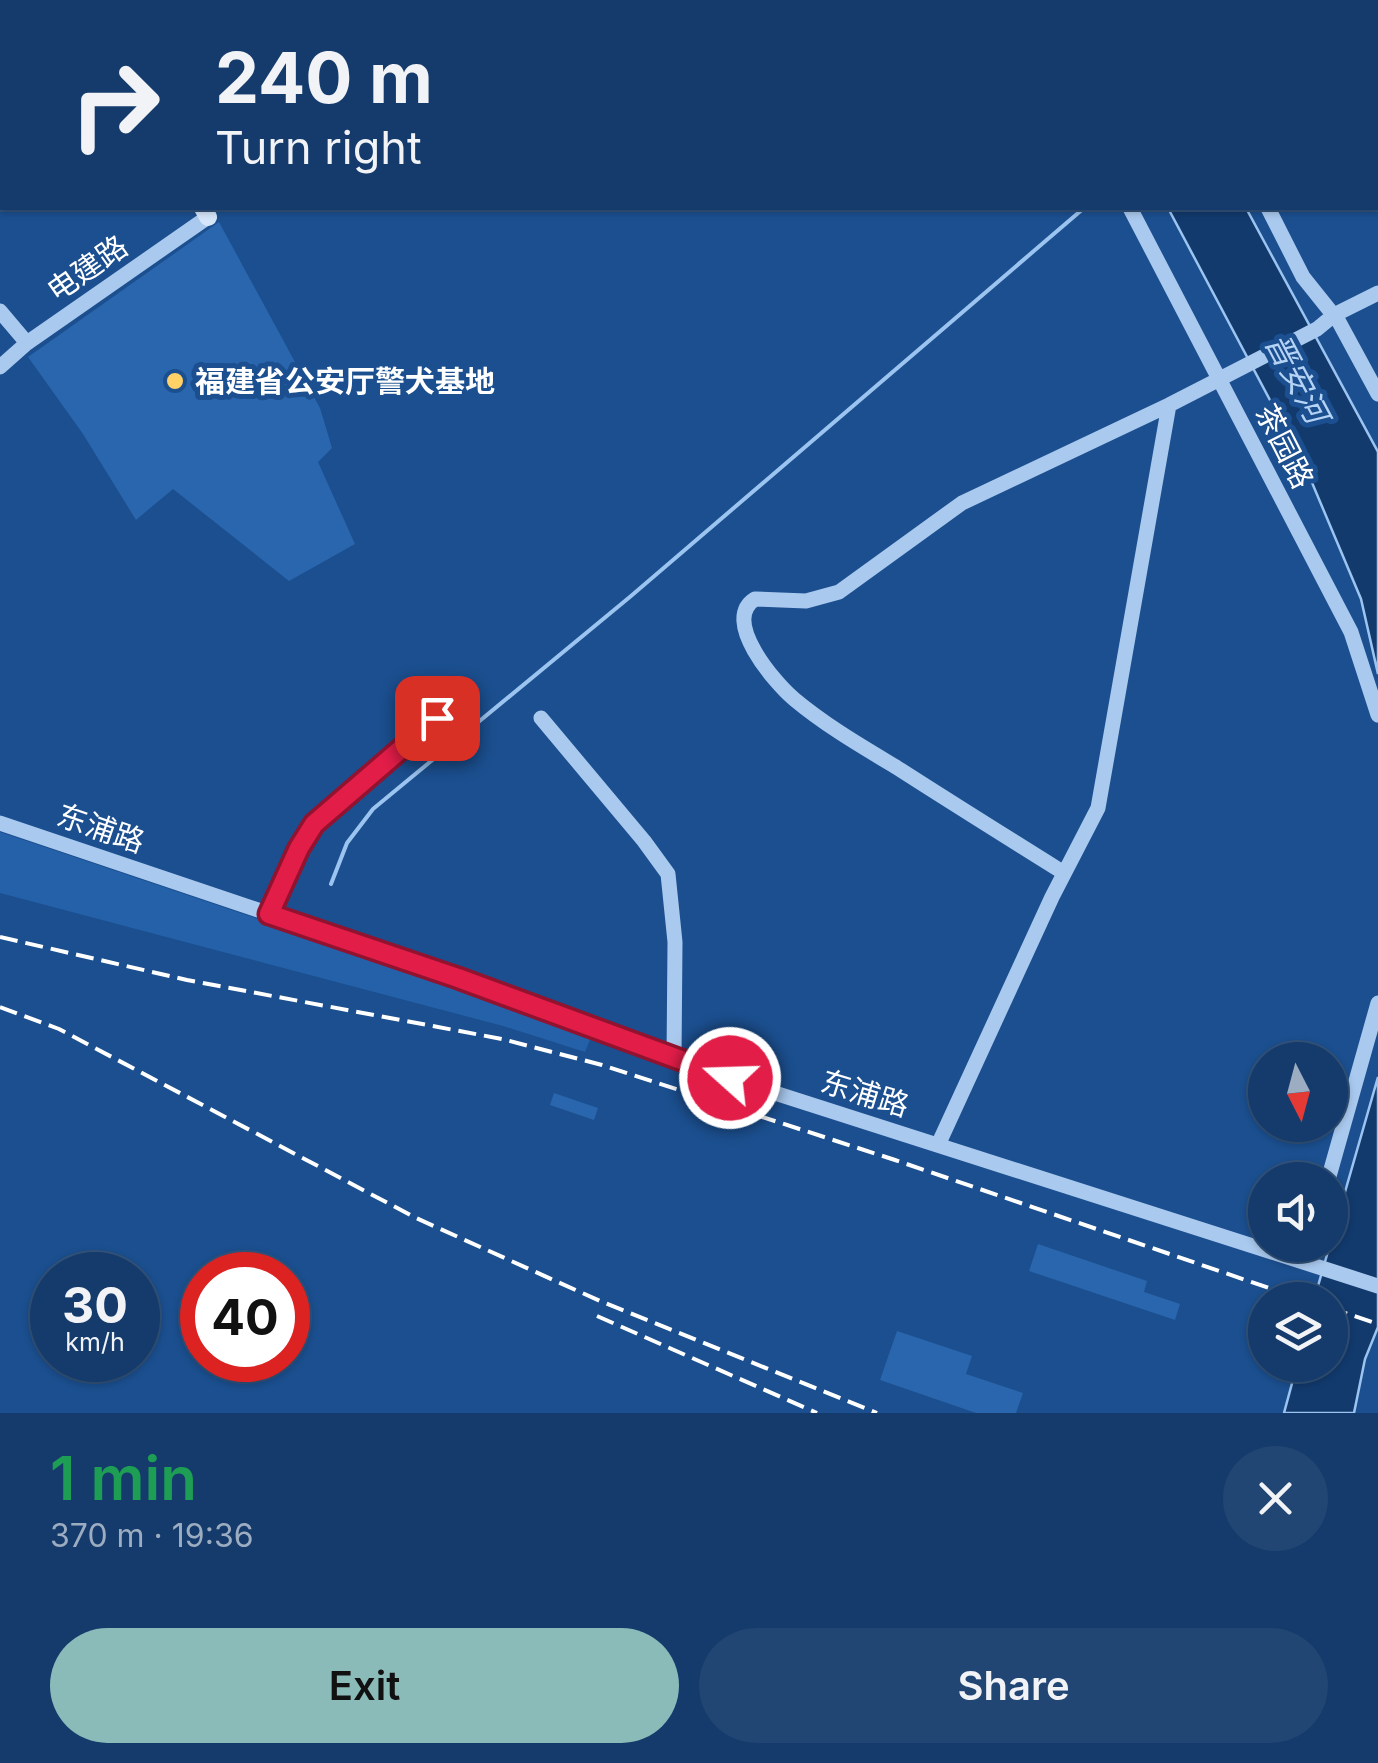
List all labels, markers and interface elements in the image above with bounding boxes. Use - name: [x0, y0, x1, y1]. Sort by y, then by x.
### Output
- text: 240 m: [215, 35, 433, 120]
- icon: right: [50, 40, 180, 170]
- text: Turn right: [215, 120, 422, 175]
- street label: 电建路: [40, 227, 134, 309]
- water label: 晋安河: [1257, 326, 1340, 435]
- place label: 福建省公安厅警犬基地: [195, 363, 495, 399]
- marker: 福建省公安厅警犬基地: [164, 370, 186, 392]
- street label: 茶园路: [1249, 398, 1321, 494]
- pin: [395, 676, 480, 761]
- icon: arrive: [410, 691, 465, 746]
- street label: 东浦路: [53, 796, 149, 860]
- position arrow: [678, 1026, 782, 1130]
- north arrow: [1248, 1042, 1348, 1142]
- map controls: [1248, 1042, 1348, 1382]
- street label: 东浦路: [817, 1063, 913, 1123]
- button: sound: [1248, 1162, 1348, 1262]
- speed limit sign: 40: [180, 1252, 310, 1382]
- text: 30: [62, 1275, 128, 1335]
- button: layers: [1248, 1282, 1348, 1382]
- text: km/h: [65, 1327, 125, 1357]
- text: 1 min: [50, 1442, 197, 1514]
- button: close: [1223, 1446, 1328, 1551]
- text: 370 m · 19:36: [50, 1516, 254, 1555]
- button: Exit: [50, 1628, 679, 1743]
- button: Share: [699, 1628, 1328, 1743]

